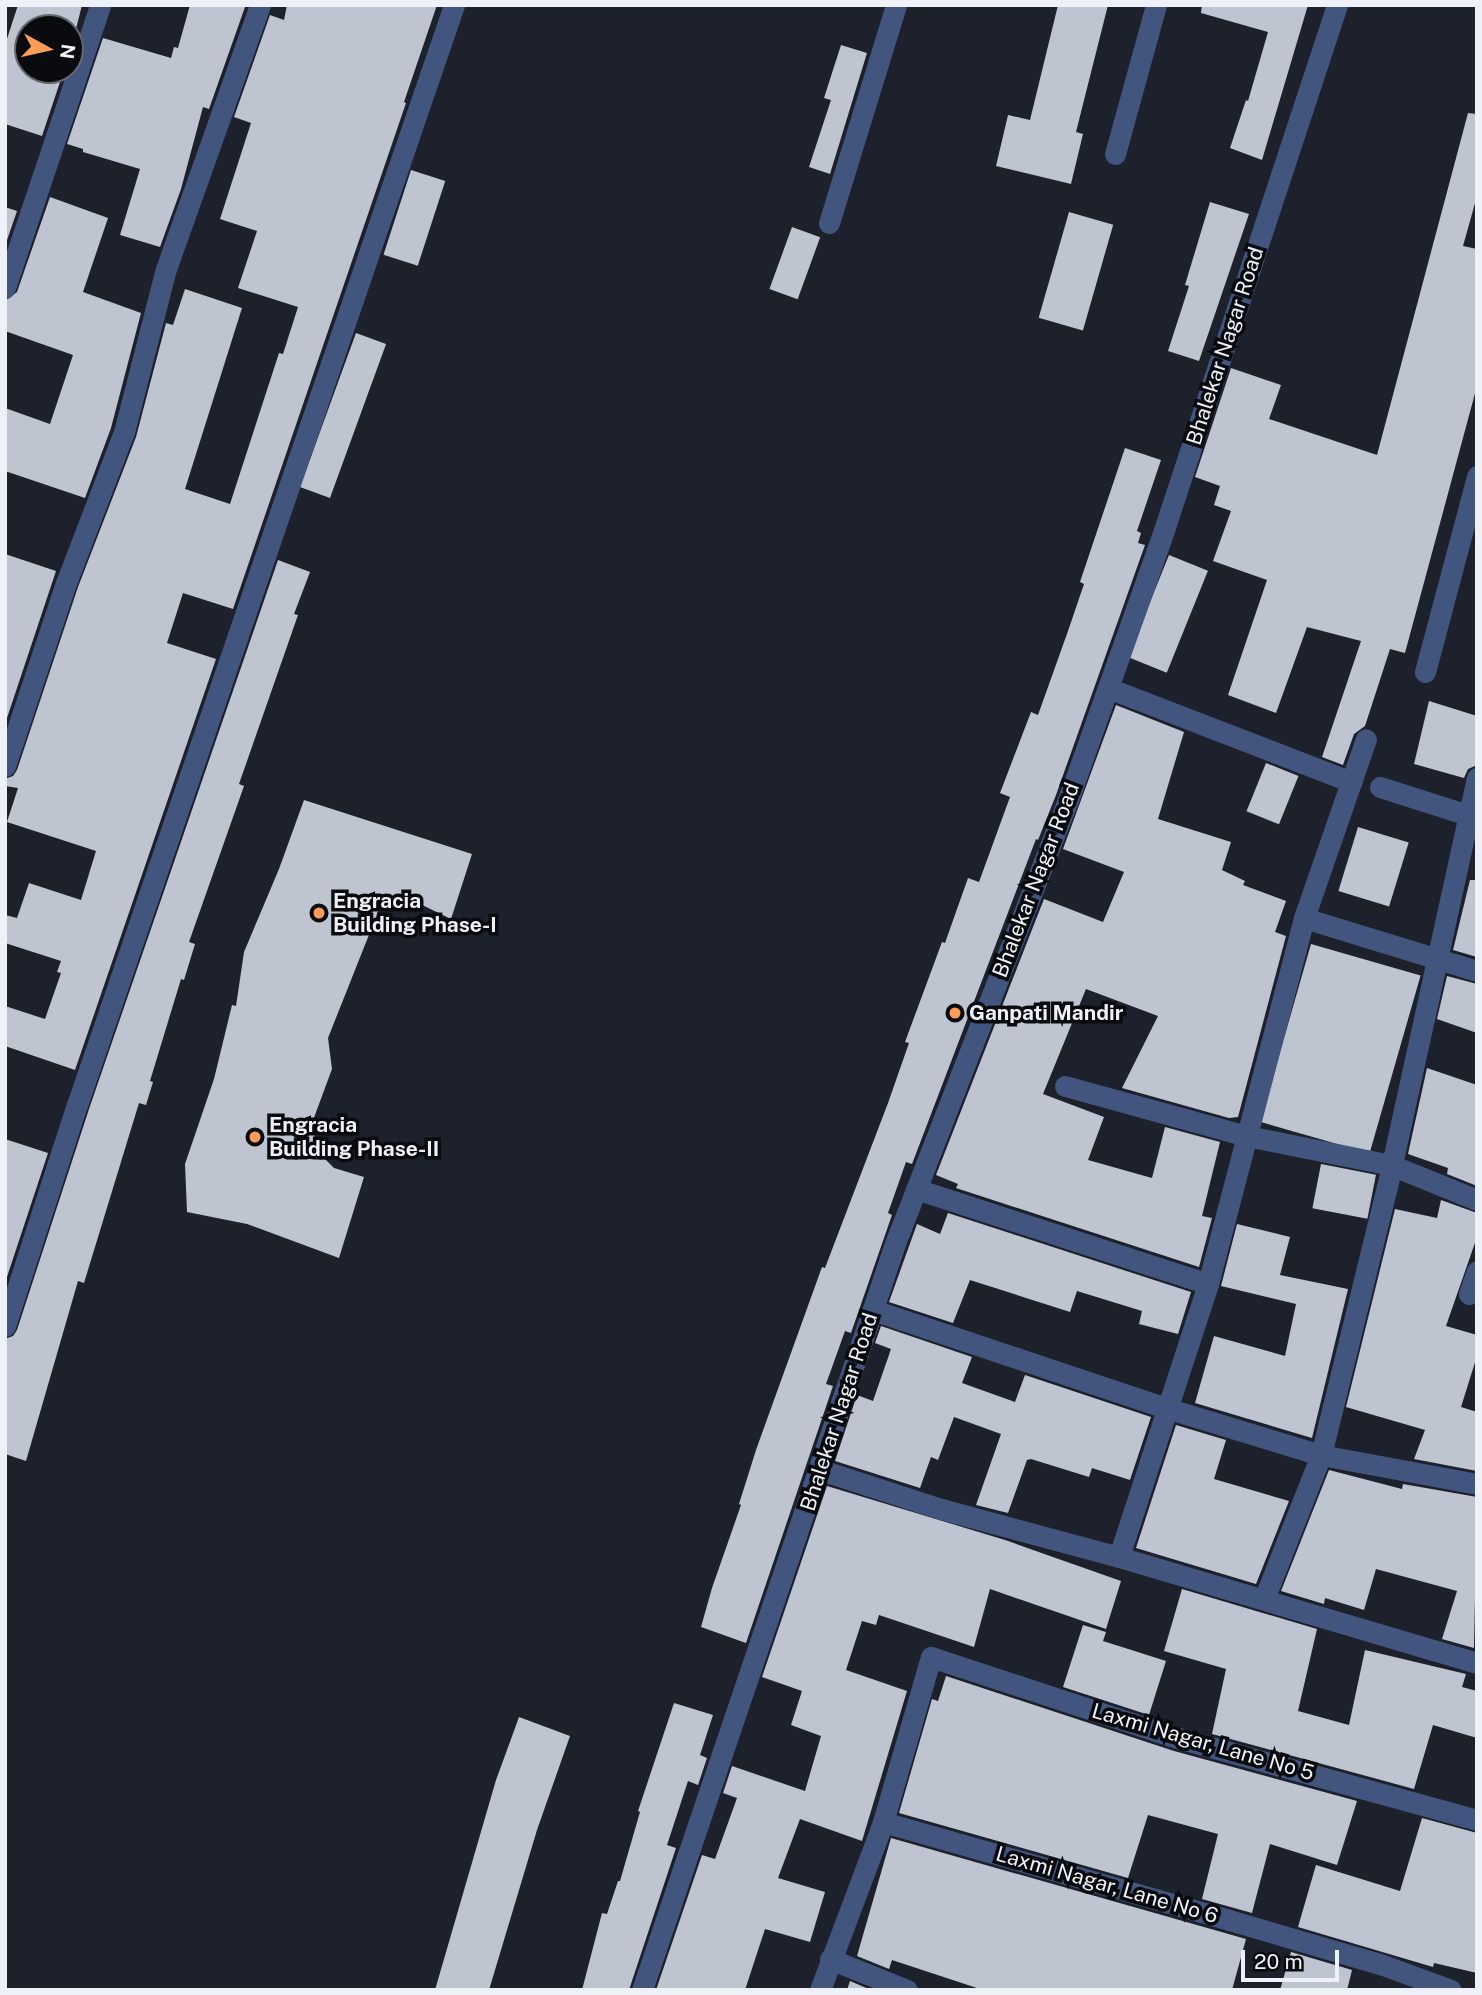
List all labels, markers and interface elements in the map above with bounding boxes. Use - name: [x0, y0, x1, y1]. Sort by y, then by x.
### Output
- north arrow: [14, 14, 84, 84]
- text: N: [56, 43, 80, 61]
- street label: Bhalekar Nagar Road: [1181, 244, 1269, 448]
- street label: Bhalekar Nagar Road: [987, 779, 1085, 981]
- place label: Engracia Building Phase-I: [333, 888, 497, 938]
- marker: Engracia Building Phase-I: [311, 905, 327, 921]
- place label: Ganpati Mandir: [969, 1000, 1123, 1026]
- marker: Ganpati Mandir: [947, 1005, 963, 1021]
- place label: Engracia Building Phase-II: [269, 1112, 439, 1162]
- marker: Engracia Building Phase-II: [247, 1129, 263, 1145]
- street label: Bhalekar Nagar Road: [795, 1310, 883, 1514]
- street label: Laxmi Nagar, Lane No 5: [1089, 1698, 1317, 1786]
- street label: Laxmi Nagar, Lane No 6: [993, 1841, 1221, 1929]
- scale bar: [1244, 1936, 1342, 1980]
- text: 20 m: [1254, 1949, 1303, 1974]

